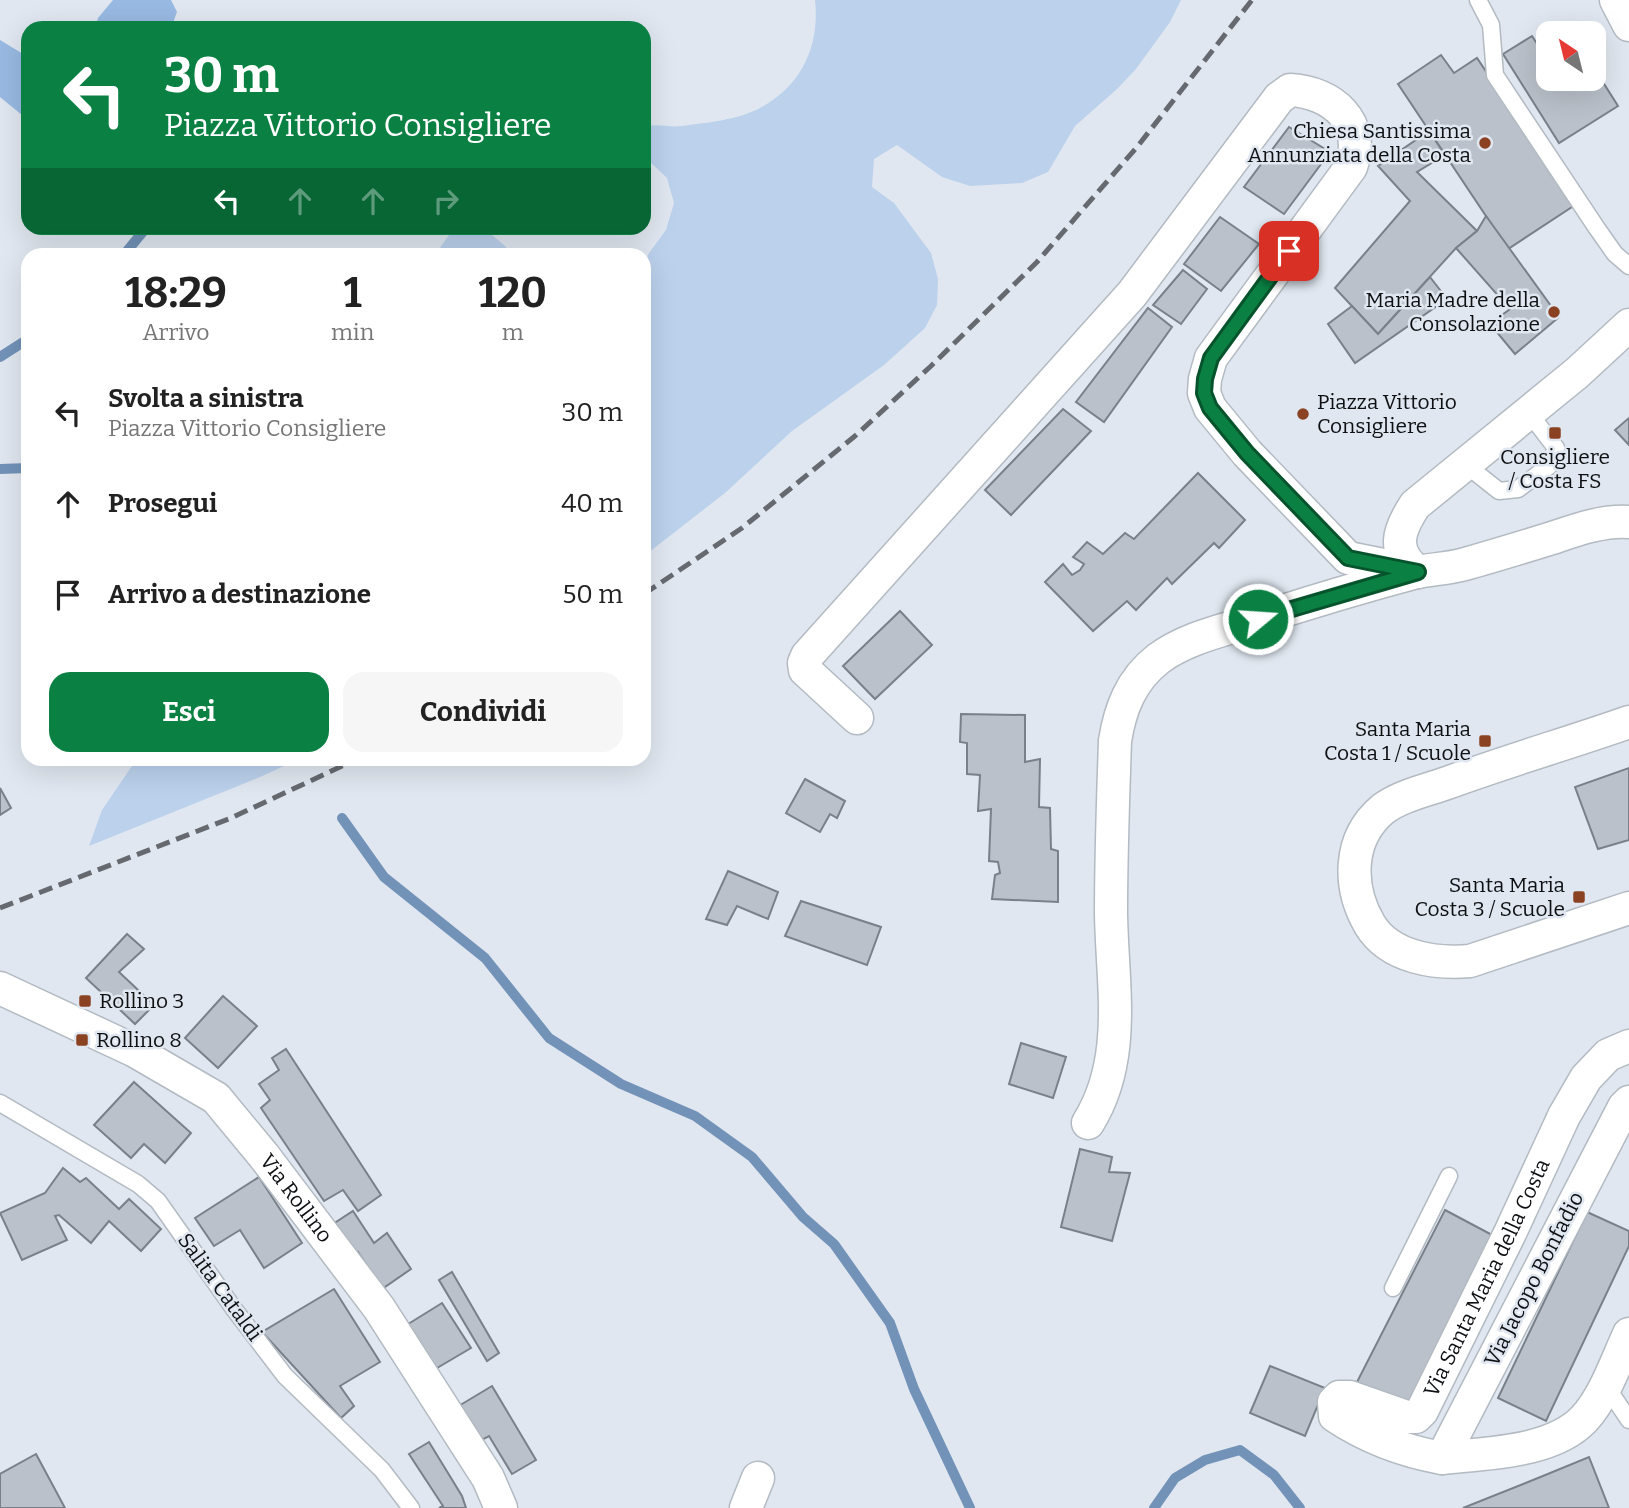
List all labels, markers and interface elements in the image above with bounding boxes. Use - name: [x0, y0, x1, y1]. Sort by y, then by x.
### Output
- north arrow: [1536, 21, 1606, 91]
- map controls: [1536, 21, 1606, 91]
- text: 30 m: [164, 46, 279, 105]
- icon: left: [49, 49, 140, 140]
- text: Piazza Vittorio Consigliere: [164, 106, 551, 144]
- place label: Chiesa Santissima Annunziata della Costa: [1248, 118, 1472, 168]
- marker: Chiesa Santissima Annunziata della Costa: [1477, 135, 1493, 151]
- icon: left: [208, 182, 246, 220]
- icon: ahead: [281, 182, 319, 220]
- icon: ahead: [354, 182, 392, 220]
- icon: right: [427, 182, 465, 220]
- pin: [1259, 221, 1319, 281]
- icon: arrive: [1270, 232, 1308, 270]
- text: 18:29: [125, 268, 227, 318]
- text: 1: [344, 268, 362, 318]
- text: 120: [478, 268, 547, 318]
- place label: Maria Madre della Consolazione: [1365, 287, 1541, 337]
- marker: Maria Madre della Consolazione: [1546, 304, 1562, 320]
- text: Arrivo: [142, 318, 209, 346]
- text: min: [331, 318, 374, 346]
- text: m: [502, 318, 524, 346]
- text: Svolta a sinistra: [108, 383, 304, 414]
- place label: Piazza Vittorio Consigliere: [1317, 389, 1457, 439]
- icon: left: [49, 394, 87, 432]
- text: 30 m: [562, 397, 623, 428]
- marker: Piazza Vittorio Consigliere: [1295, 406, 1311, 422]
- text: Piazza Vittorio Consigliere: [108, 414, 386, 442]
- marker: Consigliere / Costa FS: [1547, 425, 1563, 441]
- place label: Consigliere / Costa FS: [1500, 444, 1610, 494]
- icon: ahead: [49, 485, 87, 523]
- text: Prosegui: [108, 488, 217, 519]
- text: 40 m: [561, 488, 623, 519]
- icon: arrive: [49, 576, 87, 614]
- text: Arrivo a destinazione: [108, 579, 371, 610]
- text: 50 m: [562, 579, 623, 610]
- position arrow: [1221, 582, 1295, 656]
- button: Esci: [49, 672, 329, 752]
- button: Condividi: [343, 672, 623, 752]
- place label: Santa Maria Costa 1 / Scuole: [1324, 716, 1471, 766]
- marker: Santa Maria Costa 1 / Scuole: [1477, 733, 1493, 749]
- place label: Santa Maria Costa 3 / Scuole: [1414, 872, 1565, 922]
- marker: Santa Maria Costa 3 / Scuole: [1571, 889, 1587, 905]
- place label: Rollino 3: [99, 988, 184, 1014]
- marker: Rollino 3: [77, 993, 93, 1009]
- place label: Rollino 8: [96, 1027, 182, 1053]
- marker: Rollino 8: [74, 1032, 90, 1048]
- street label: Via Rollino: [254, 1149, 338, 1248]
- street label: Via Santa Maria della Costa: [1418, 1154, 1556, 1401]
- street label: Via Jacopo Bonfadio: [1479, 1187, 1589, 1371]
- street label: Salita Cataldi: [172, 1228, 268, 1346]

